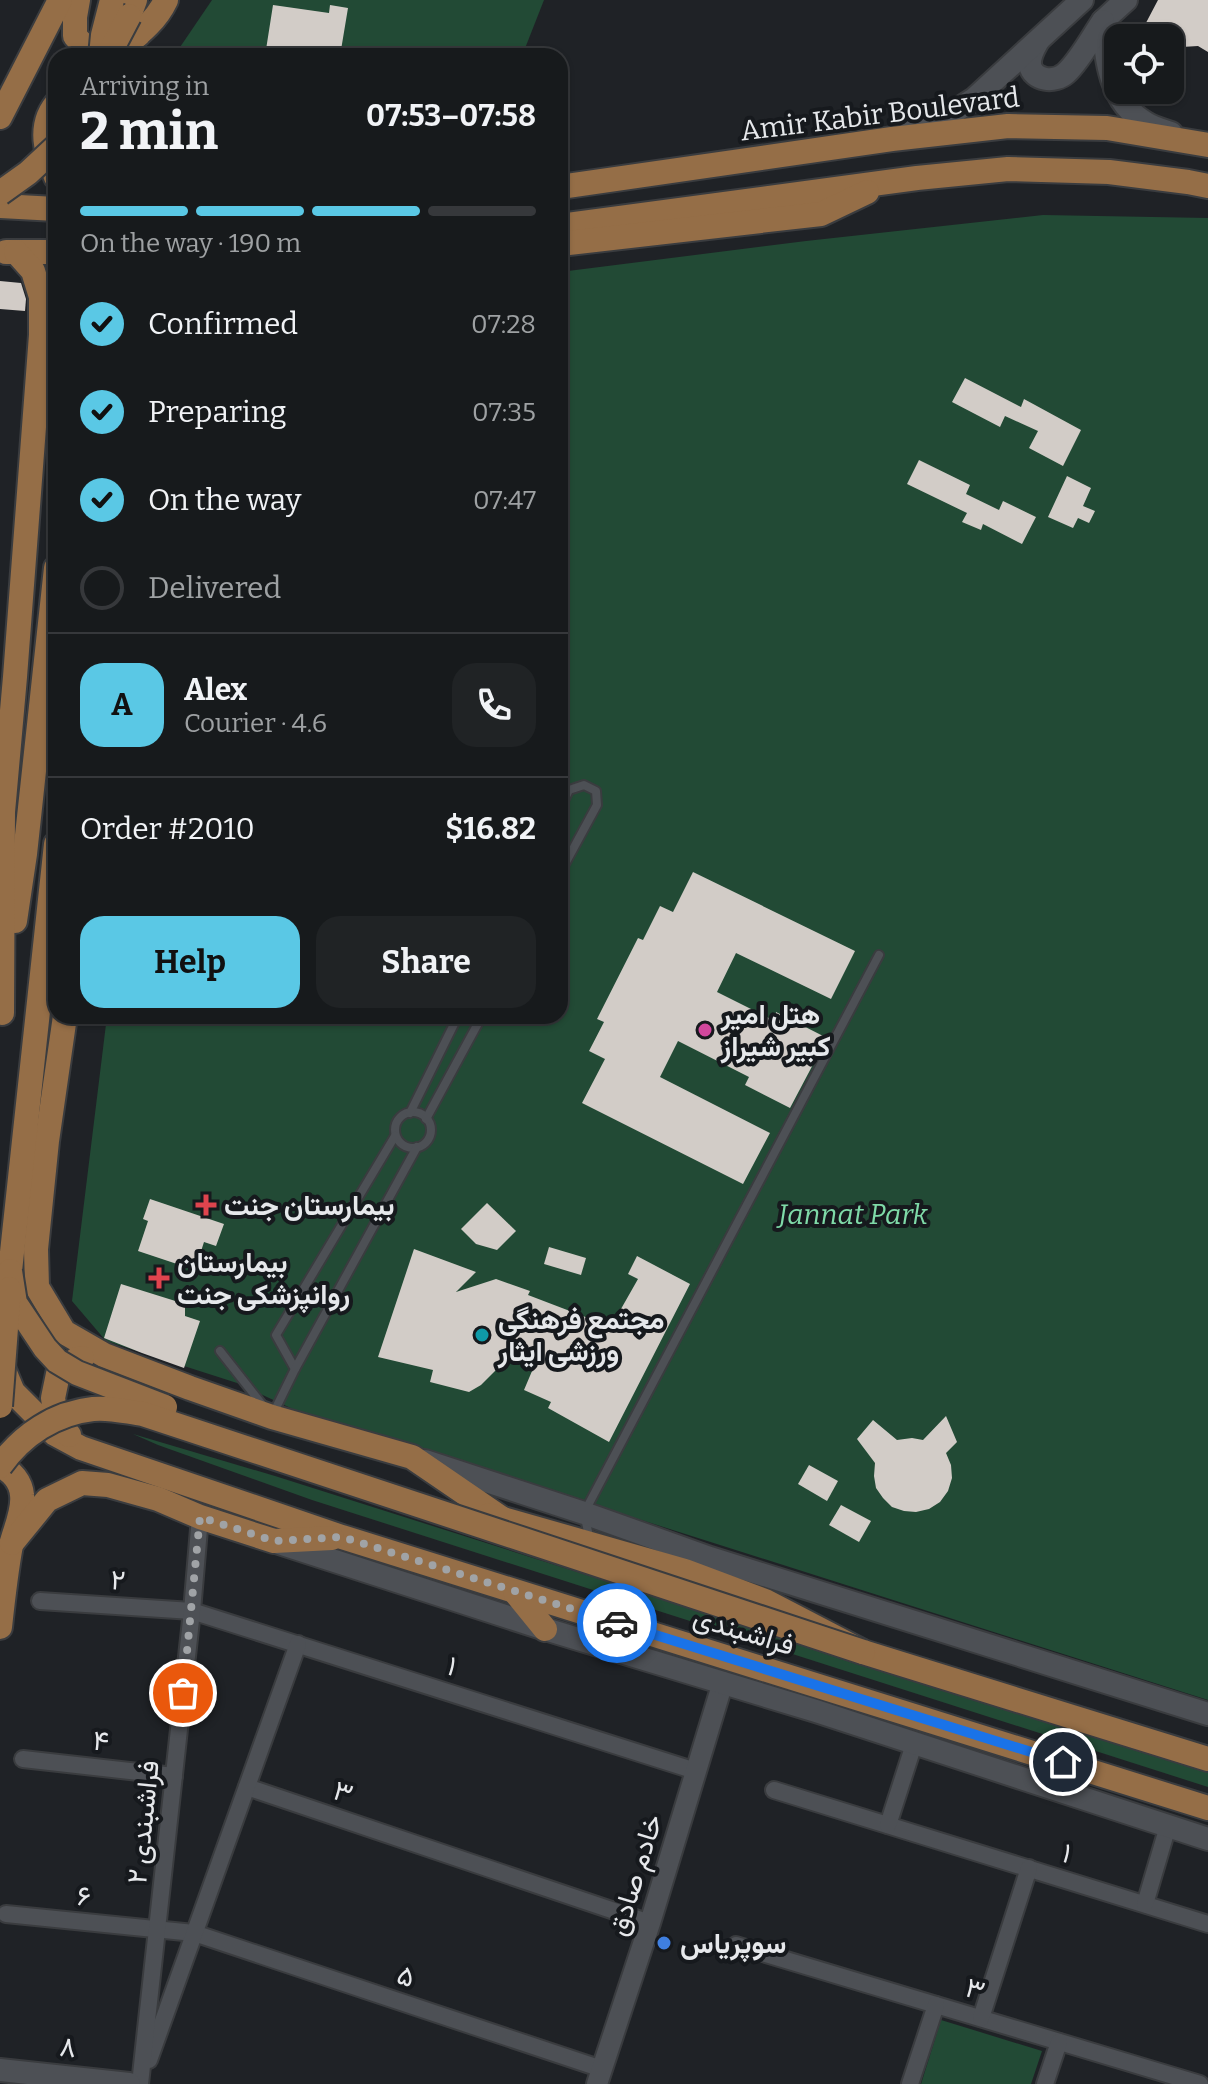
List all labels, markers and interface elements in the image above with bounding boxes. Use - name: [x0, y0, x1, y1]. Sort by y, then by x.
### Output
- map controls: [1104, 24, 1184, 104]
- button: locate: [1104, 24, 1184, 104]
- text: Arriving in: [80, 71, 209, 102]
- street label: Amir Kabir Boulevard: [739, 81, 1021, 147]
- text: 07:53–07:58: [366, 98, 536, 134]
- text: 2 min: [80, 100, 218, 163]
- text: On the way · 190 m: [80, 228, 301, 259]
- icon: check: [80, 302, 124, 346]
- text: Confirmed: [148, 306, 298, 342]
- text: 07:28: [471, 309, 536, 340]
- icon: check: [80, 390, 124, 434]
- text: Preparing: [148, 394, 286, 430]
- text: 07:35: [472, 397, 536, 428]
- icon: check: [80, 478, 124, 522]
- text: On the way: [148, 482, 301, 518]
- text: 07:47: [473, 485, 536, 516]
- text: Delivered: [148, 570, 281, 606]
- button: phone: [452, 663, 536, 747]
- text: Alex: [184, 672, 247, 708]
- text: A: [111, 687, 133, 723]
- text: Courier · 4.6: [184, 708, 327, 739]
- text: Order #2010: [80, 811, 255, 847]
- text: $16.82: [445, 811, 536, 847]
- button: Help: [80, 916, 300, 1008]
- button: Share: [316, 916, 536, 1008]
- place label: هتل امیر کبیر شیراز: [720, 998, 831, 1064]
- marker: هتل امیر کبیر شیراز: [696, 1021, 714, 1039]
- place label: بیمارستان جنت: [224, 1189, 394, 1223]
- marker: بیمارستان جنت: [195, 1194, 217, 1216]
- park label: Jannat Park: [775, 1198, 929, 1231]
- place label: بیمارستان روانپزشکی جنت: [177, 1246, 350, 1314]
- marker: بیمارستان روانپزشکی جنت: [148, 1267, 170, 1289]
- place label: مجتمع فرهنگی ورزشی ایثار: [497, 1303, 664, 1369]
- marker: مجتمع فرهنگی ورزشی ایثار: [473, 1326, 491, 1344]
- street label: ۲: [110, 1563, 126, 1597]
- courier: [577, 1583, 657, 1663]
- street label: فراشبندی: [689, 1600, 799, 1663]
- icon: car: [595, 1601, 639, 1645]
- street label: ۱: [443, 1649, 461, 1683]
- pin: [149, 1659, 217, 1727]
- icon: bag: [161, 1671, 205, 1715]
- street label: ۴: [91, 1724, 111, 1758]
- pin: [1029, 1728, 1097, 1796]
- icon: home: [1041, 1740, 1085, 1784]
- street label: ۲ فراشبندی: [120, 1758, 167, 1886]
- street label: ۳: [329, 1773, 357, 1811]
- street label: خادم صادق: [601, 1810, 671, 1940]
- street label: ۱: [1058, 1836, 1076, 1870]
- street label: ۶: [75, 1879, 93, 1913]
- place label: سوپریاس: [680, 1927, 786, 1963]
- marker: سوپریاس: [655, 1934, 673, 1952]
- street label: ۵: [393, 1958, 419, 1994]
- street label: ۳: [961, 1971, 989, 2007]
- street label: ۸: [58, 2030, 78, 2064]

